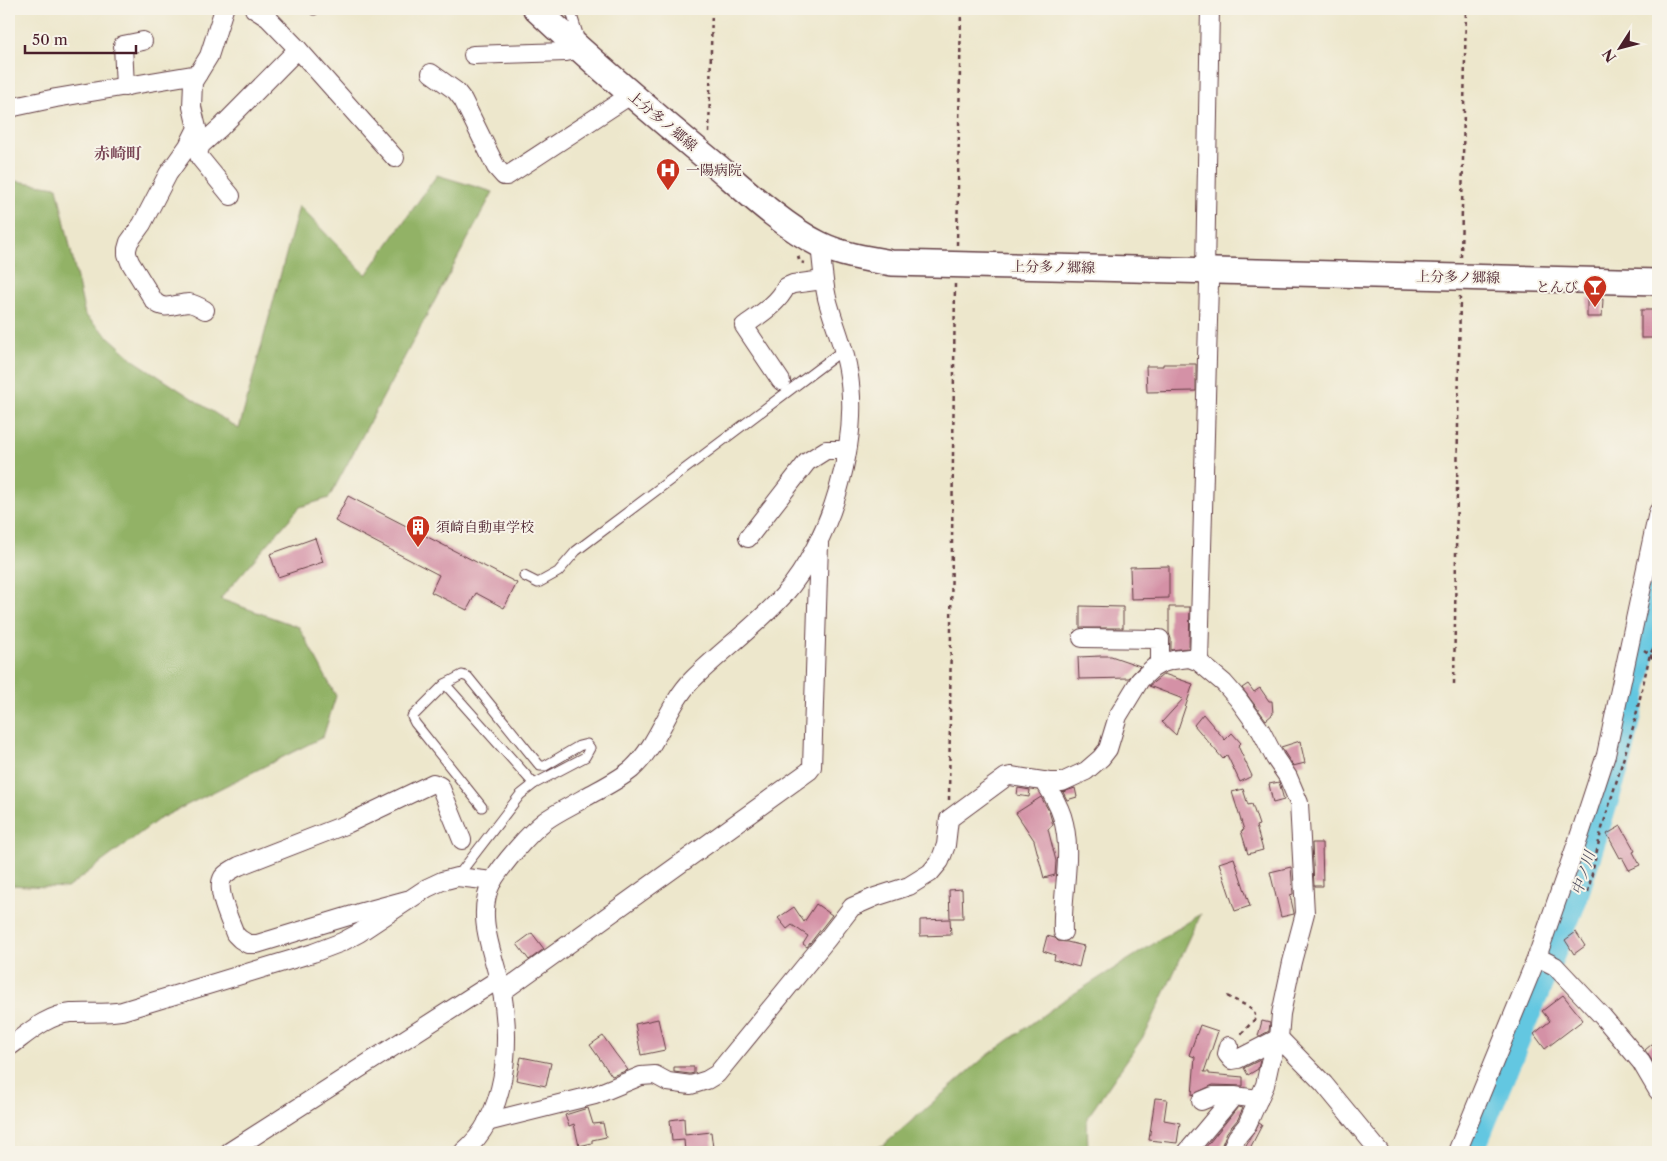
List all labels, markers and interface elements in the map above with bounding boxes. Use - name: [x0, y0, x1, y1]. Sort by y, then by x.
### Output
- scale bar: [25, 22, 136, 54]
- north arrow: [1594, 22, 1644, 72]
- text: 50 m: [32, 30, 68, 49]
- text: N: [1599, 45, 1620, 66]
- street label: 上分多ノ郷線: [625, 87, 701, 155]
- district label: 赤崎町: [94, 143, 142, 163]
- hospital icon: 一陽病院: [655, 157, 681, 191]
- place label: 一陽病院: [686, 161, 742, 179]
- street label: 上分多ノ郷線: [1011, 257, 1095, 277]
- street label: 上分多ノ郷線: [1416, 267, 1500, 287]
- bar icon: とんび: [1582, 274, 1608, 308]
- place label: とんび: [1536, 278, 1578, 296]
- building icon: 須崎自動車学校: [405, 514, 431, 548]
- place label: 須崎自動車学校: [436, 518, 534, 536]
- water label: 中ノ川: [1567, 847, 1600, 897]

